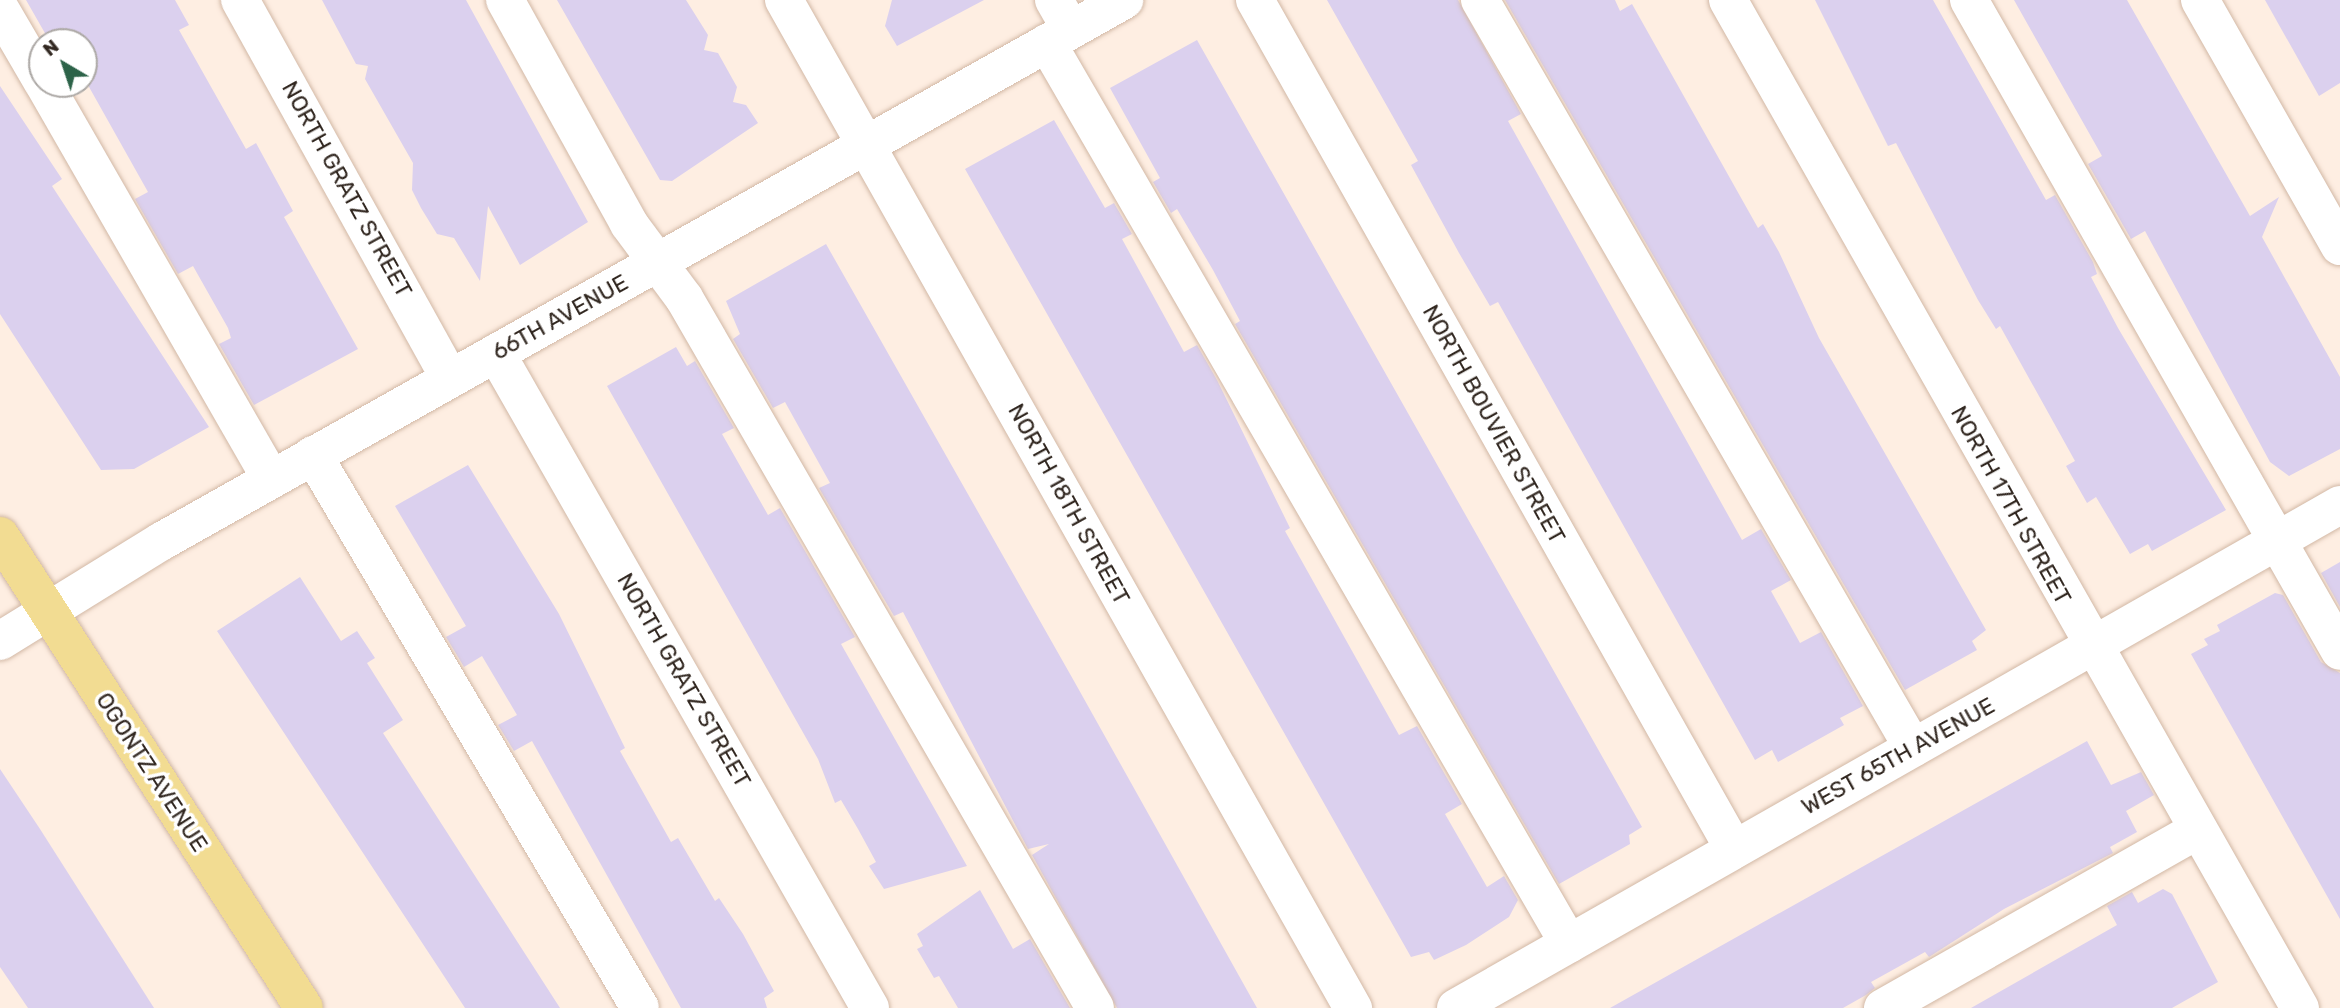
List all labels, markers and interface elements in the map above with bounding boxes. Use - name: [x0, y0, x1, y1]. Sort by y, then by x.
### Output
- north arrow: [28, 28, 98, 98]
- text: N: [38, 35, 63, 61]
- street label: NORTH GRATZ STREET: [276, 76, 418, 302]
- street label: 66TH AVENUE: [487, 268, 633, 366]
- street label: NORTH BOUVIER STREET: [1417, 300, 1571, 548]
- street label: NORTH 18TH STREET: [1002, 399, 1136, 609]
- street label: NORTH 17TH STREET: [1945, 401, 2077, 609]
- street label: NORTH GRATZ STREET: [611, 568, 757, 792]
- street label: OGONTZ AVENUE: [90, 687, 214, 857]
- street label: WEST 65TH AVENUE: [1796, 691, 2000, 821]

